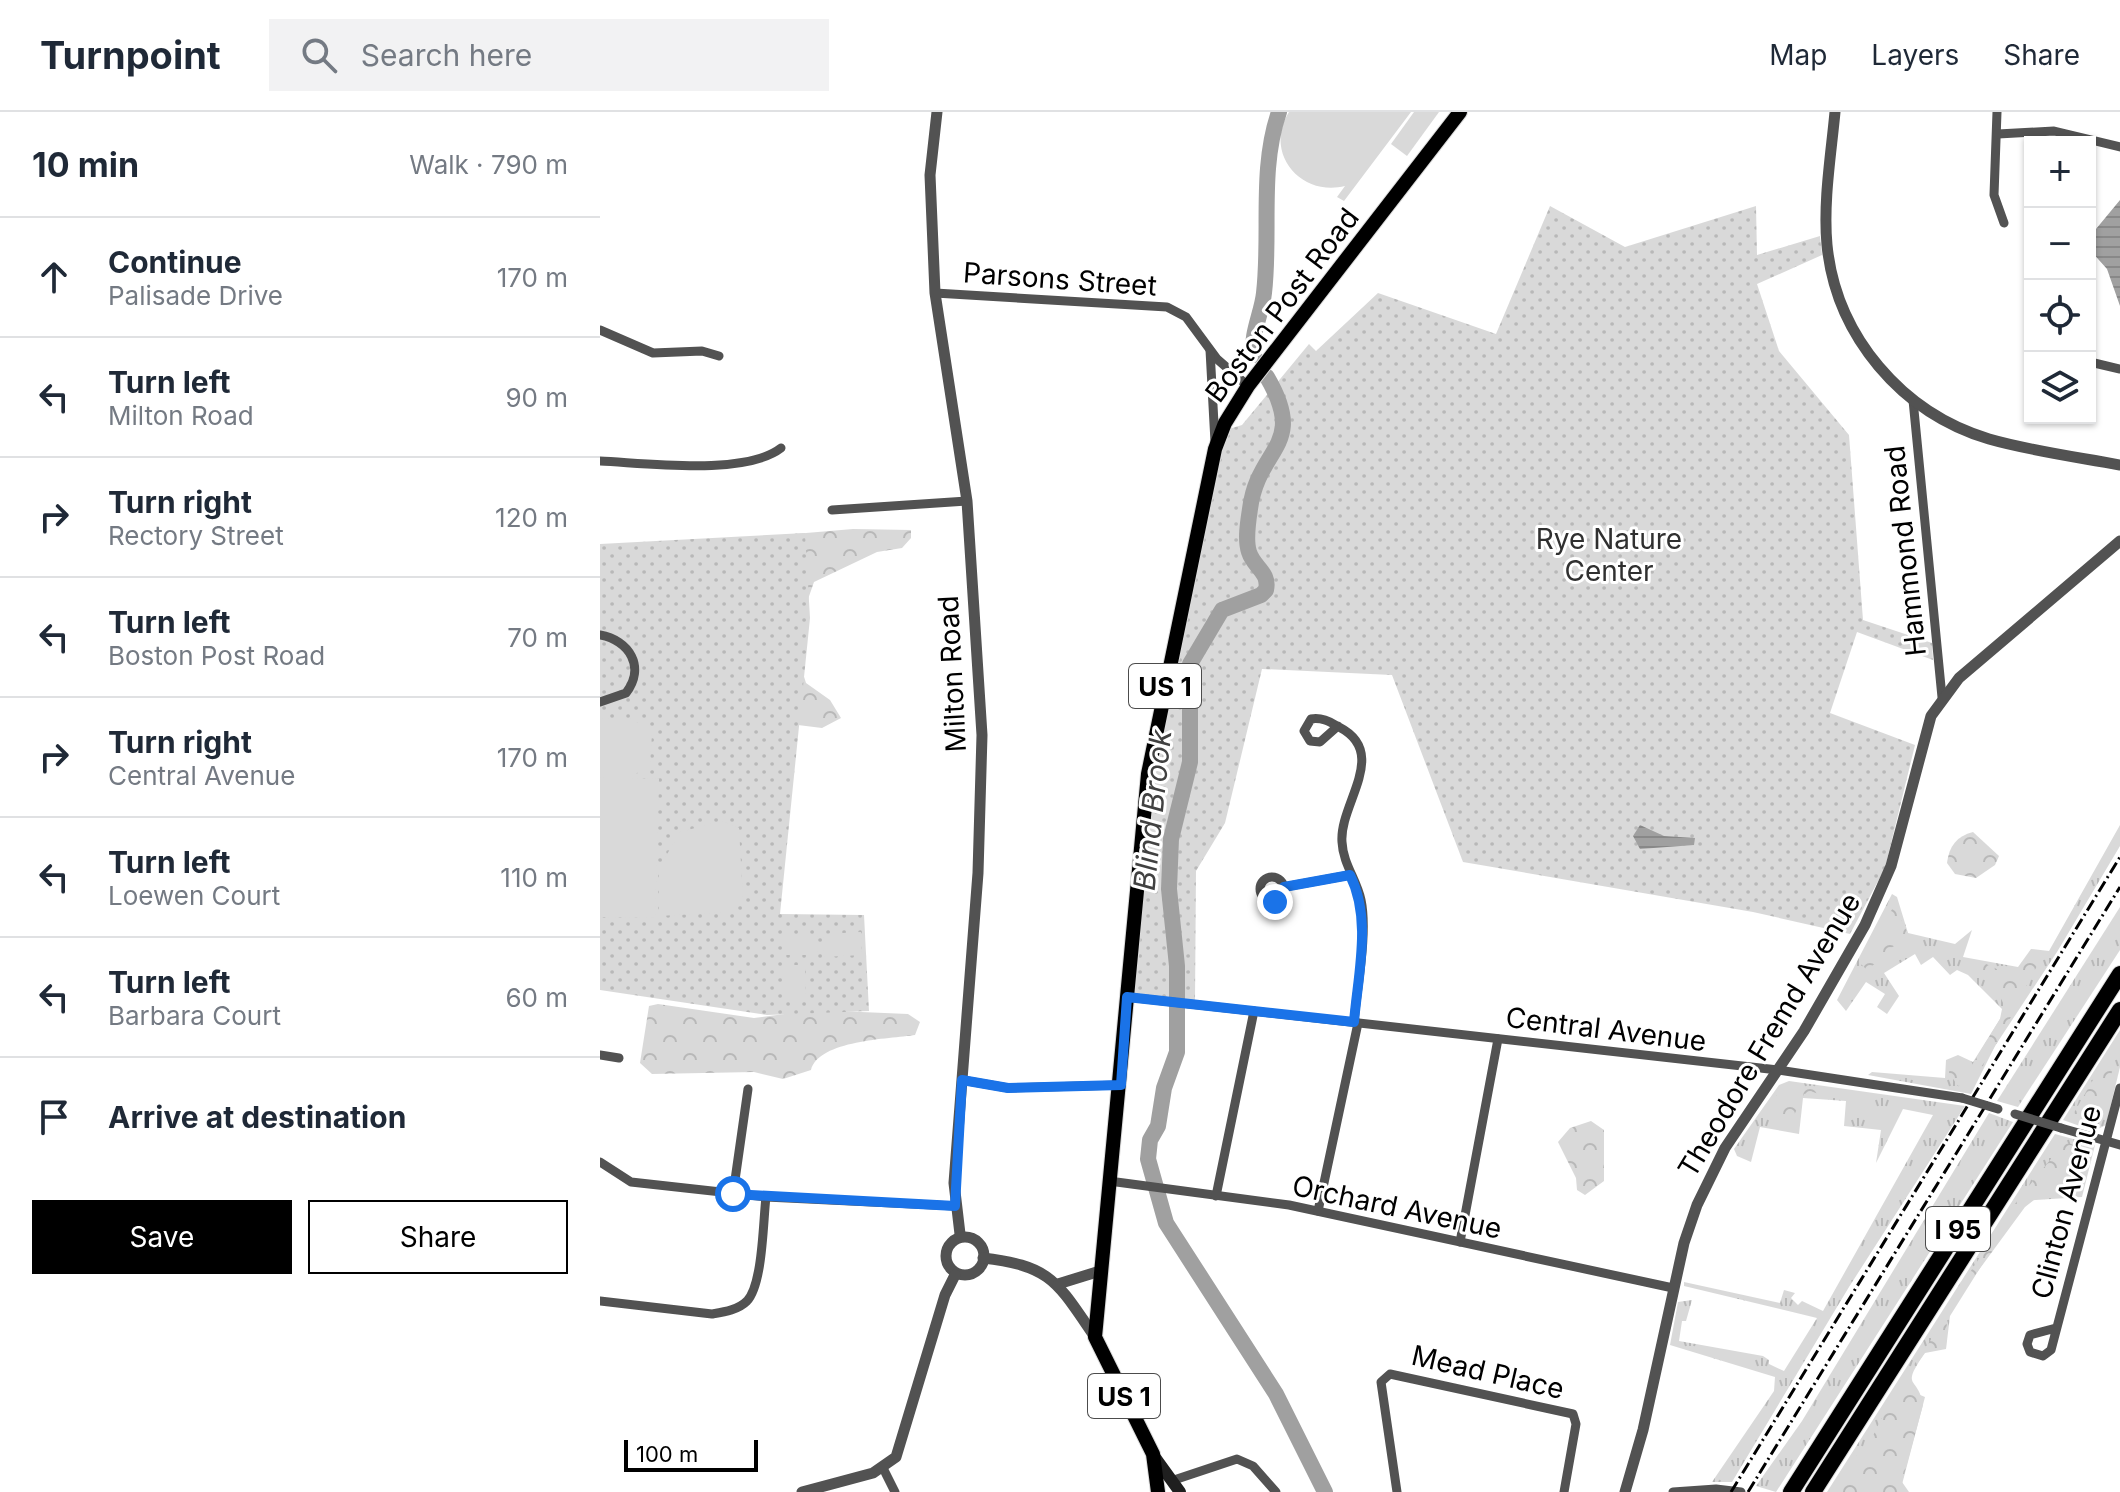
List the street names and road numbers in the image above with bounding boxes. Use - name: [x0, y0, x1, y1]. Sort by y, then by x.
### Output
- street label: Boston Post Road: [1198, 201, 1366, 409]
- street label: Parsons Street: [962, 255, 1158, 303]
- street label: Hammond Road: [1877, 444, 1933, 658]
- street label: Milton Road: [931, 595, 973, 753]
- road number: US 1: [1129, 664, 1201, 708]
- street label: Theodore Fremd Avenue: [1670, 887, 1868, 1183]
- street label: Central Avenue: [1504, 1000, 1708, 1058]
- street label: Clinton Avenue: [2024, 1101, 2108, 1303]
- street label: Orchard Avenue: [1289, 1168, 1505, 1246]
- road number: I 95: [1926, 1207, 1990, 1251]
- street label: Mead Place: [1408, 1338, 1568, 1406]
- road number: US 1: [1088, 1374, 1160, 1418]

